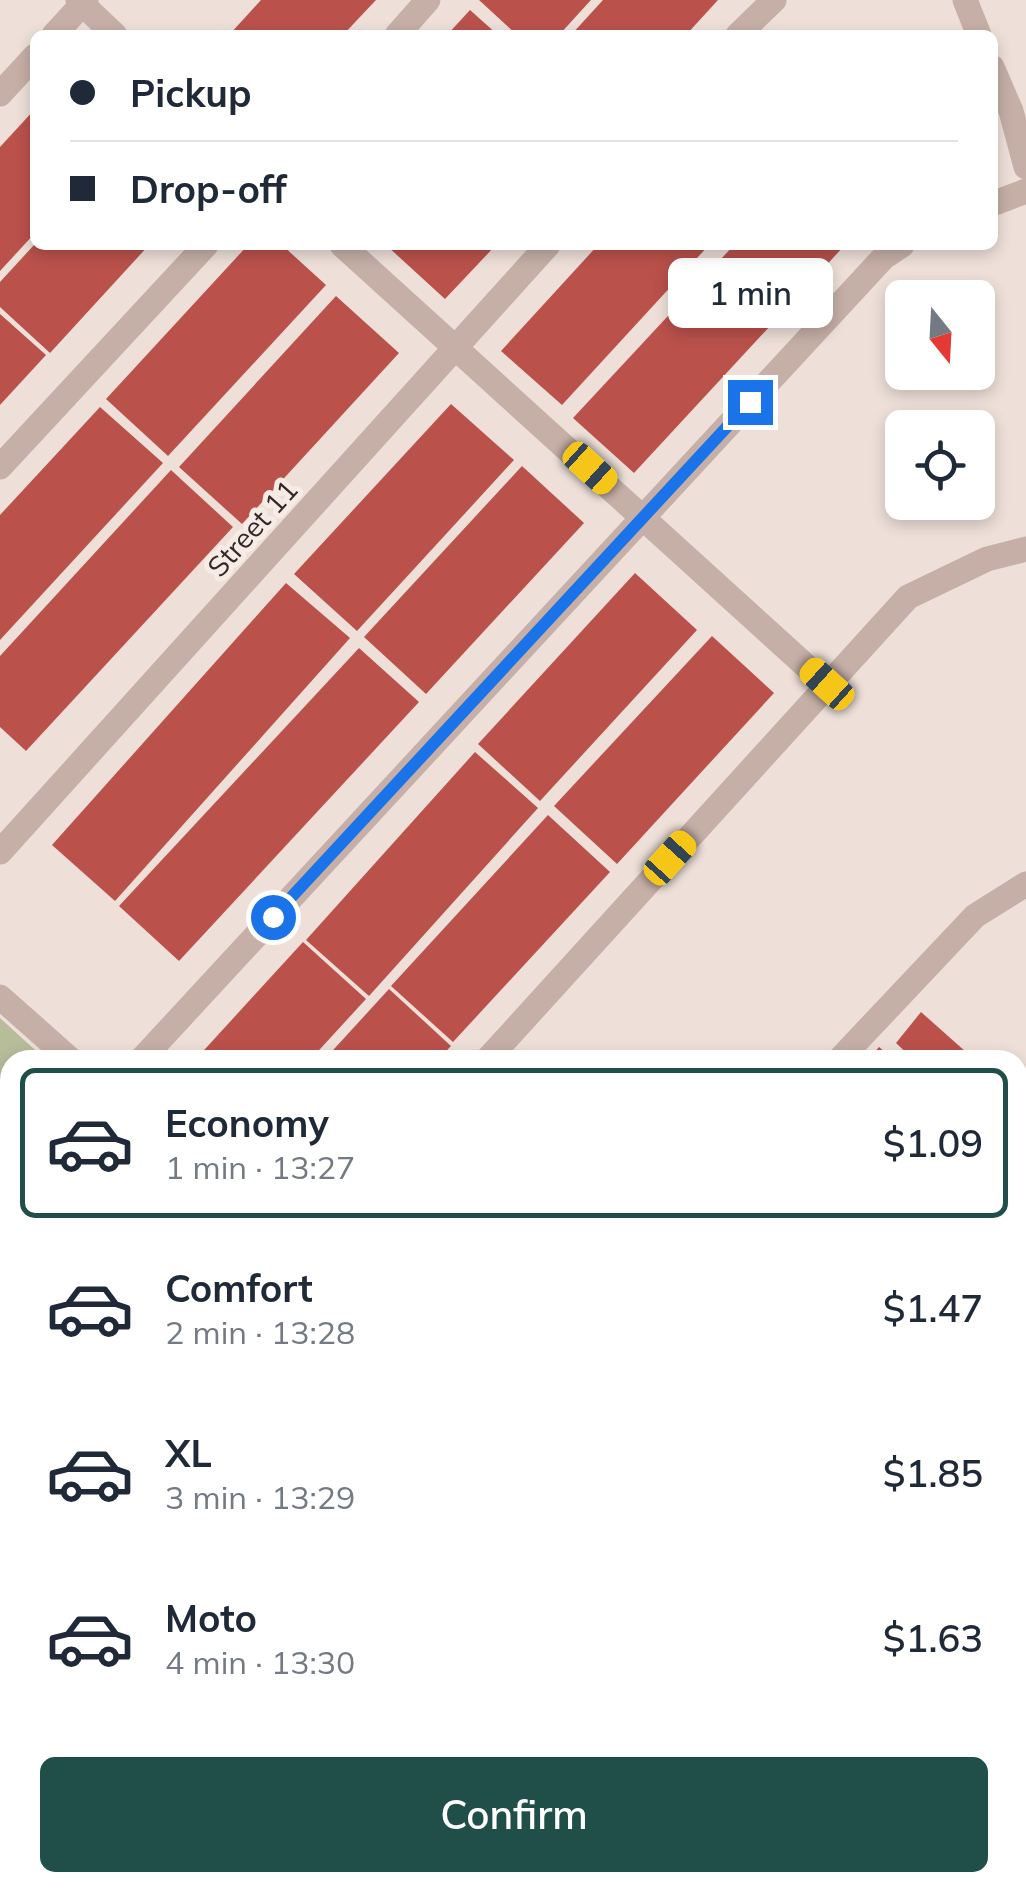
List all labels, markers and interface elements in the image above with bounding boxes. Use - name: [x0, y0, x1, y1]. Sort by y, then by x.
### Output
- text: Pickup: [130, 69, 252, 117]
- text: Drop-off: [130, 165, 287, 213]
- callout: 1 min: [668, 257, 832, 327]
- text: 1 min: [709, 273, 792, 313]
- north arrow: [885, 280, 995, 390]
- map controls: [885, 280, 995, 520]
- route end: [728, 380, 773, 425]
- button: locate: [885, 410, 995, 520]
- car: [558, 437, 622, 499]
- street label: Street 11: [199, 472, 305, 584]
- car: [795, 653, 859, 715]
- car: [639, 826, 701, 890]
- route start: [251, 895, 296, 940]
- icon: car: [45, 1098, 135, 1188]
- text: Economy: [165, 1099, 329, 1147]
- text: $1.09: [883, 1119, 983, 1167]
- text: 1 min · 13:27: [165, 1147, 355, 1187]
- icon: car: [45, 1263, 135, 1353]
- text: Comfort: [165, 1264, 313, 1312]
- text: $1.47: [883, 1284, 983, 1332]
- text: 2 min · 13:28: [165, 1312, 355, 1352]
- icon: car: [45, 1428, 135, 1518]
- text: XL: [165, 1429, 212, 1477]
- text: $1.85: [883, 1449, 983, 1497]
- text: 3 min · 13:29: [165, 1477, 355, 1517]
- icon: car: [45, 1593, 135, 1683]
- text: Moto: [165, 1594, 257, 1642]
- text: $1.63: [883, 1614, 983, 1662]
- text: 4 min · 13:30: [165, 1642, 355, 1682]
- button: Confirm: [40, 1757, 988, 1872]

